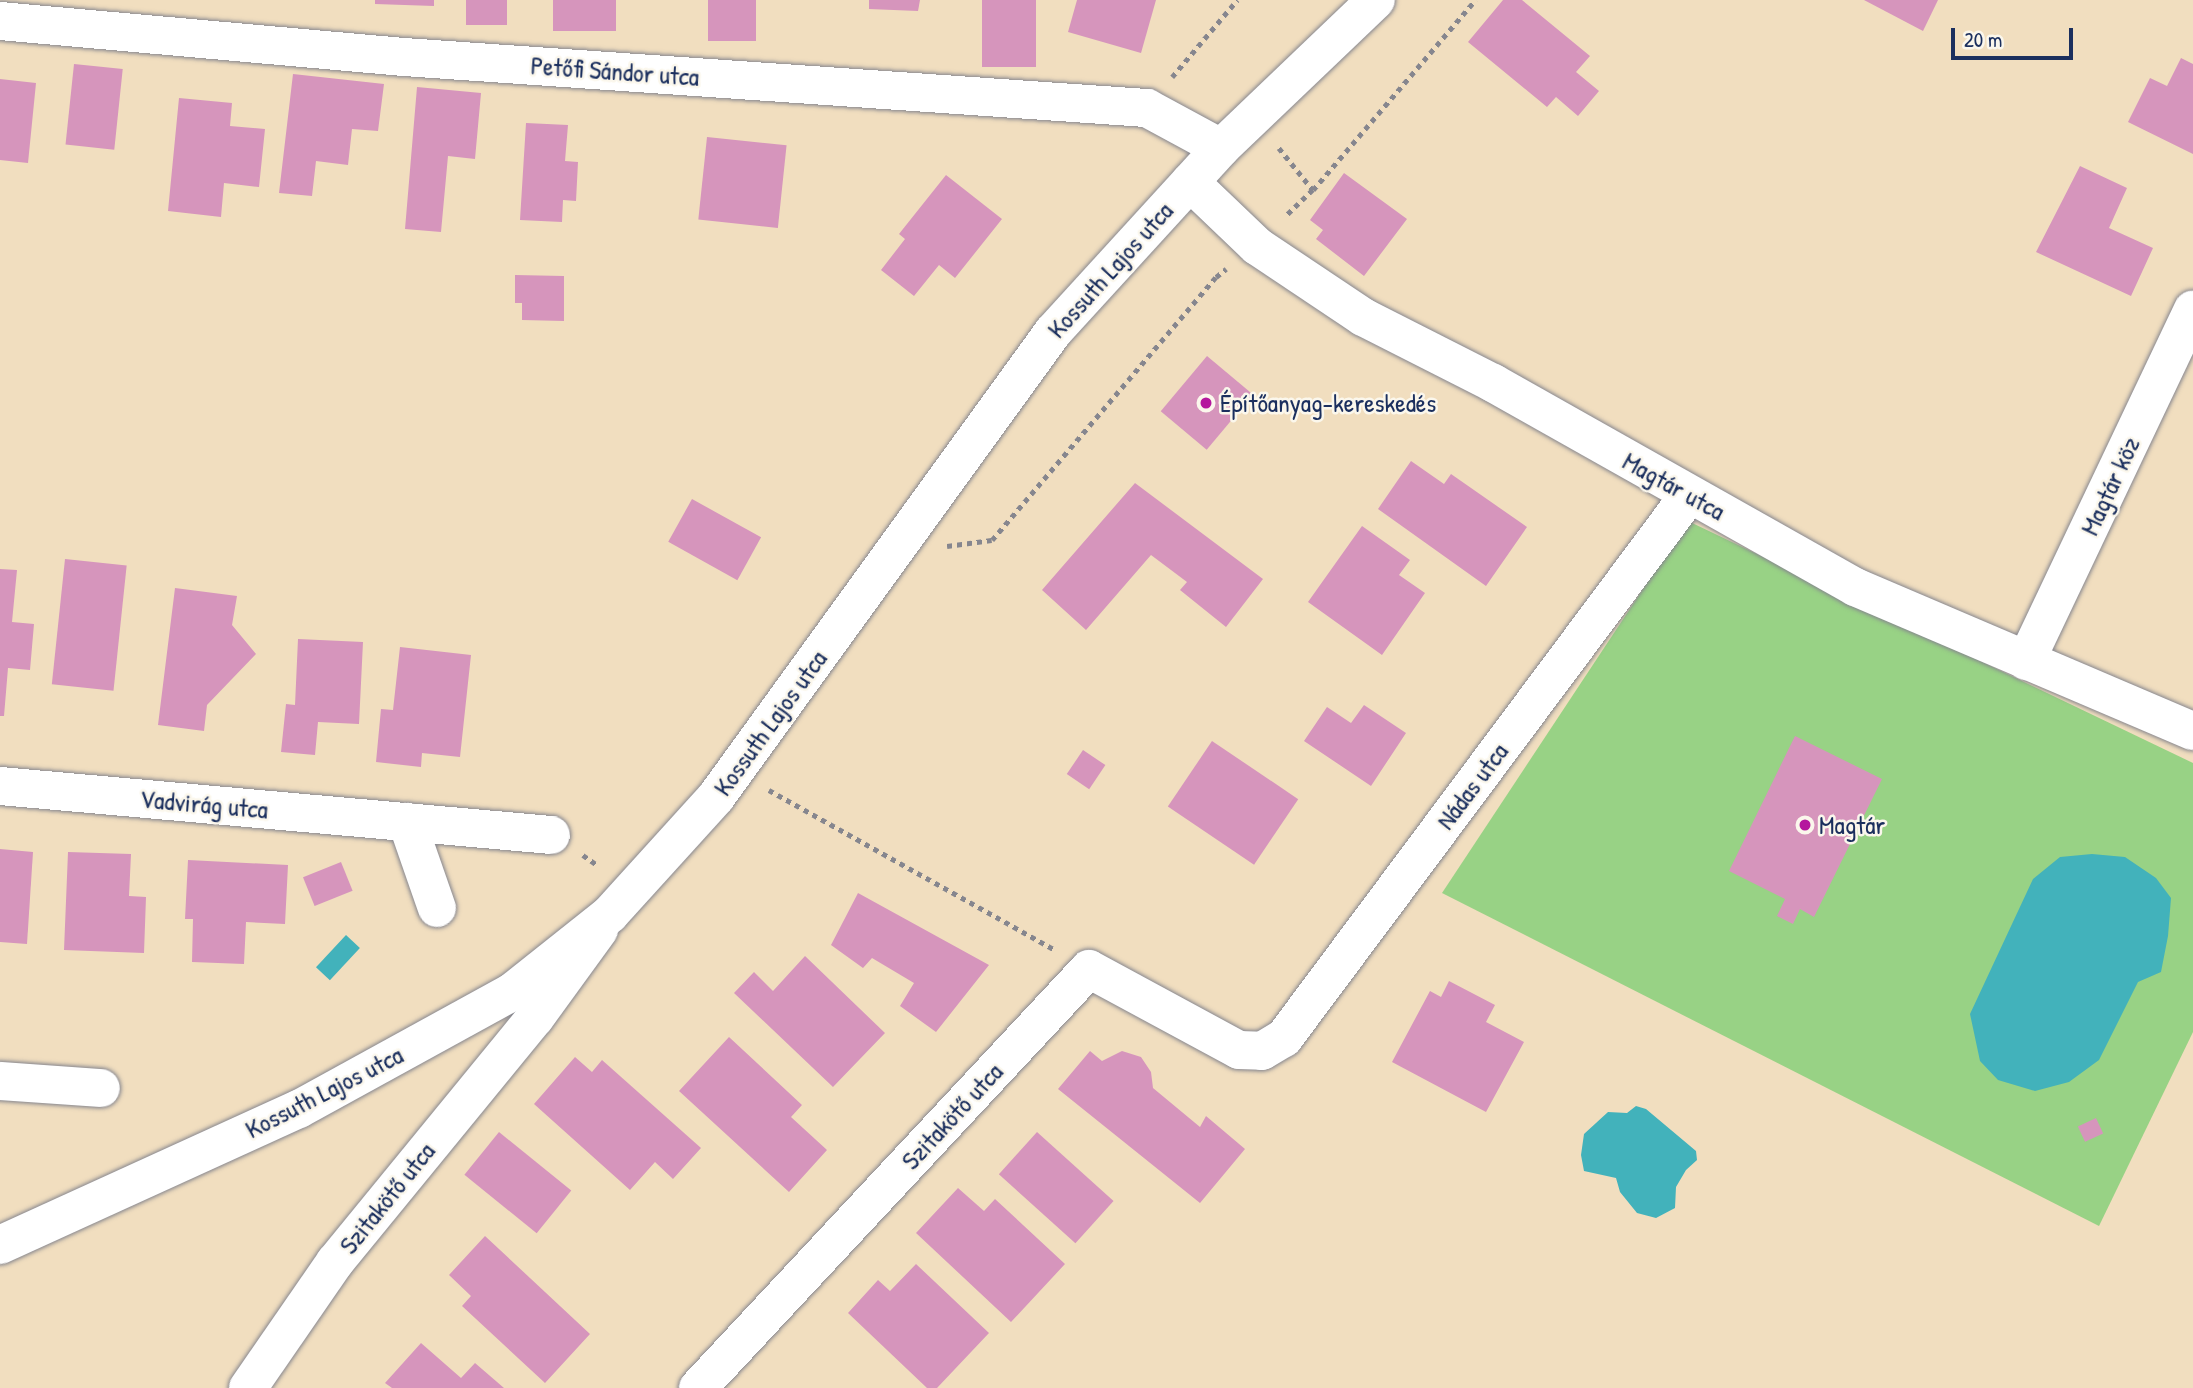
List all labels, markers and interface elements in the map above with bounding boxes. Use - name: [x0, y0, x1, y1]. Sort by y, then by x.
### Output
- scale bar: [1955, 14, 2078, 58]
- text: 20 m: [1964, 25, 2002, 54]
- street label: Petőfi Sándor utca: [530, 50, 700, 92]
- street label: Kossuth Lajos utca: [1041, 196, 1179, 344]
- place label: Építőanyag-kereskedés: [1220, 387, 1436, 419]
- marker: Építőanyag-kereskedés: [1198, 395, 1214, 411]
- street label: Magtár köz: [2074, 432, 2146, 540]
- street label: Magtár utca: [1617, 445, 1731, 527]
- street label: Kossuth Lajos utca: [707, 644, 833, 802]
- street label: Nádas utca: [1429, 737, 1515, 835]
- street label: Vadvirág utca: [139, 783, 269, 825]
- place label: Magtár: [1819, 809, 1885, 841]
- marker: Magtár: [1797, 817, 1813, 833]
- street label: Kossuth Lajos utca: [240, 1039, 408, 1145]
- street label: Szitakötő utca: [895, 1056, 1009, 1176]
- street label: Szitakötő utca: [333, 1136, 441, 1260]

